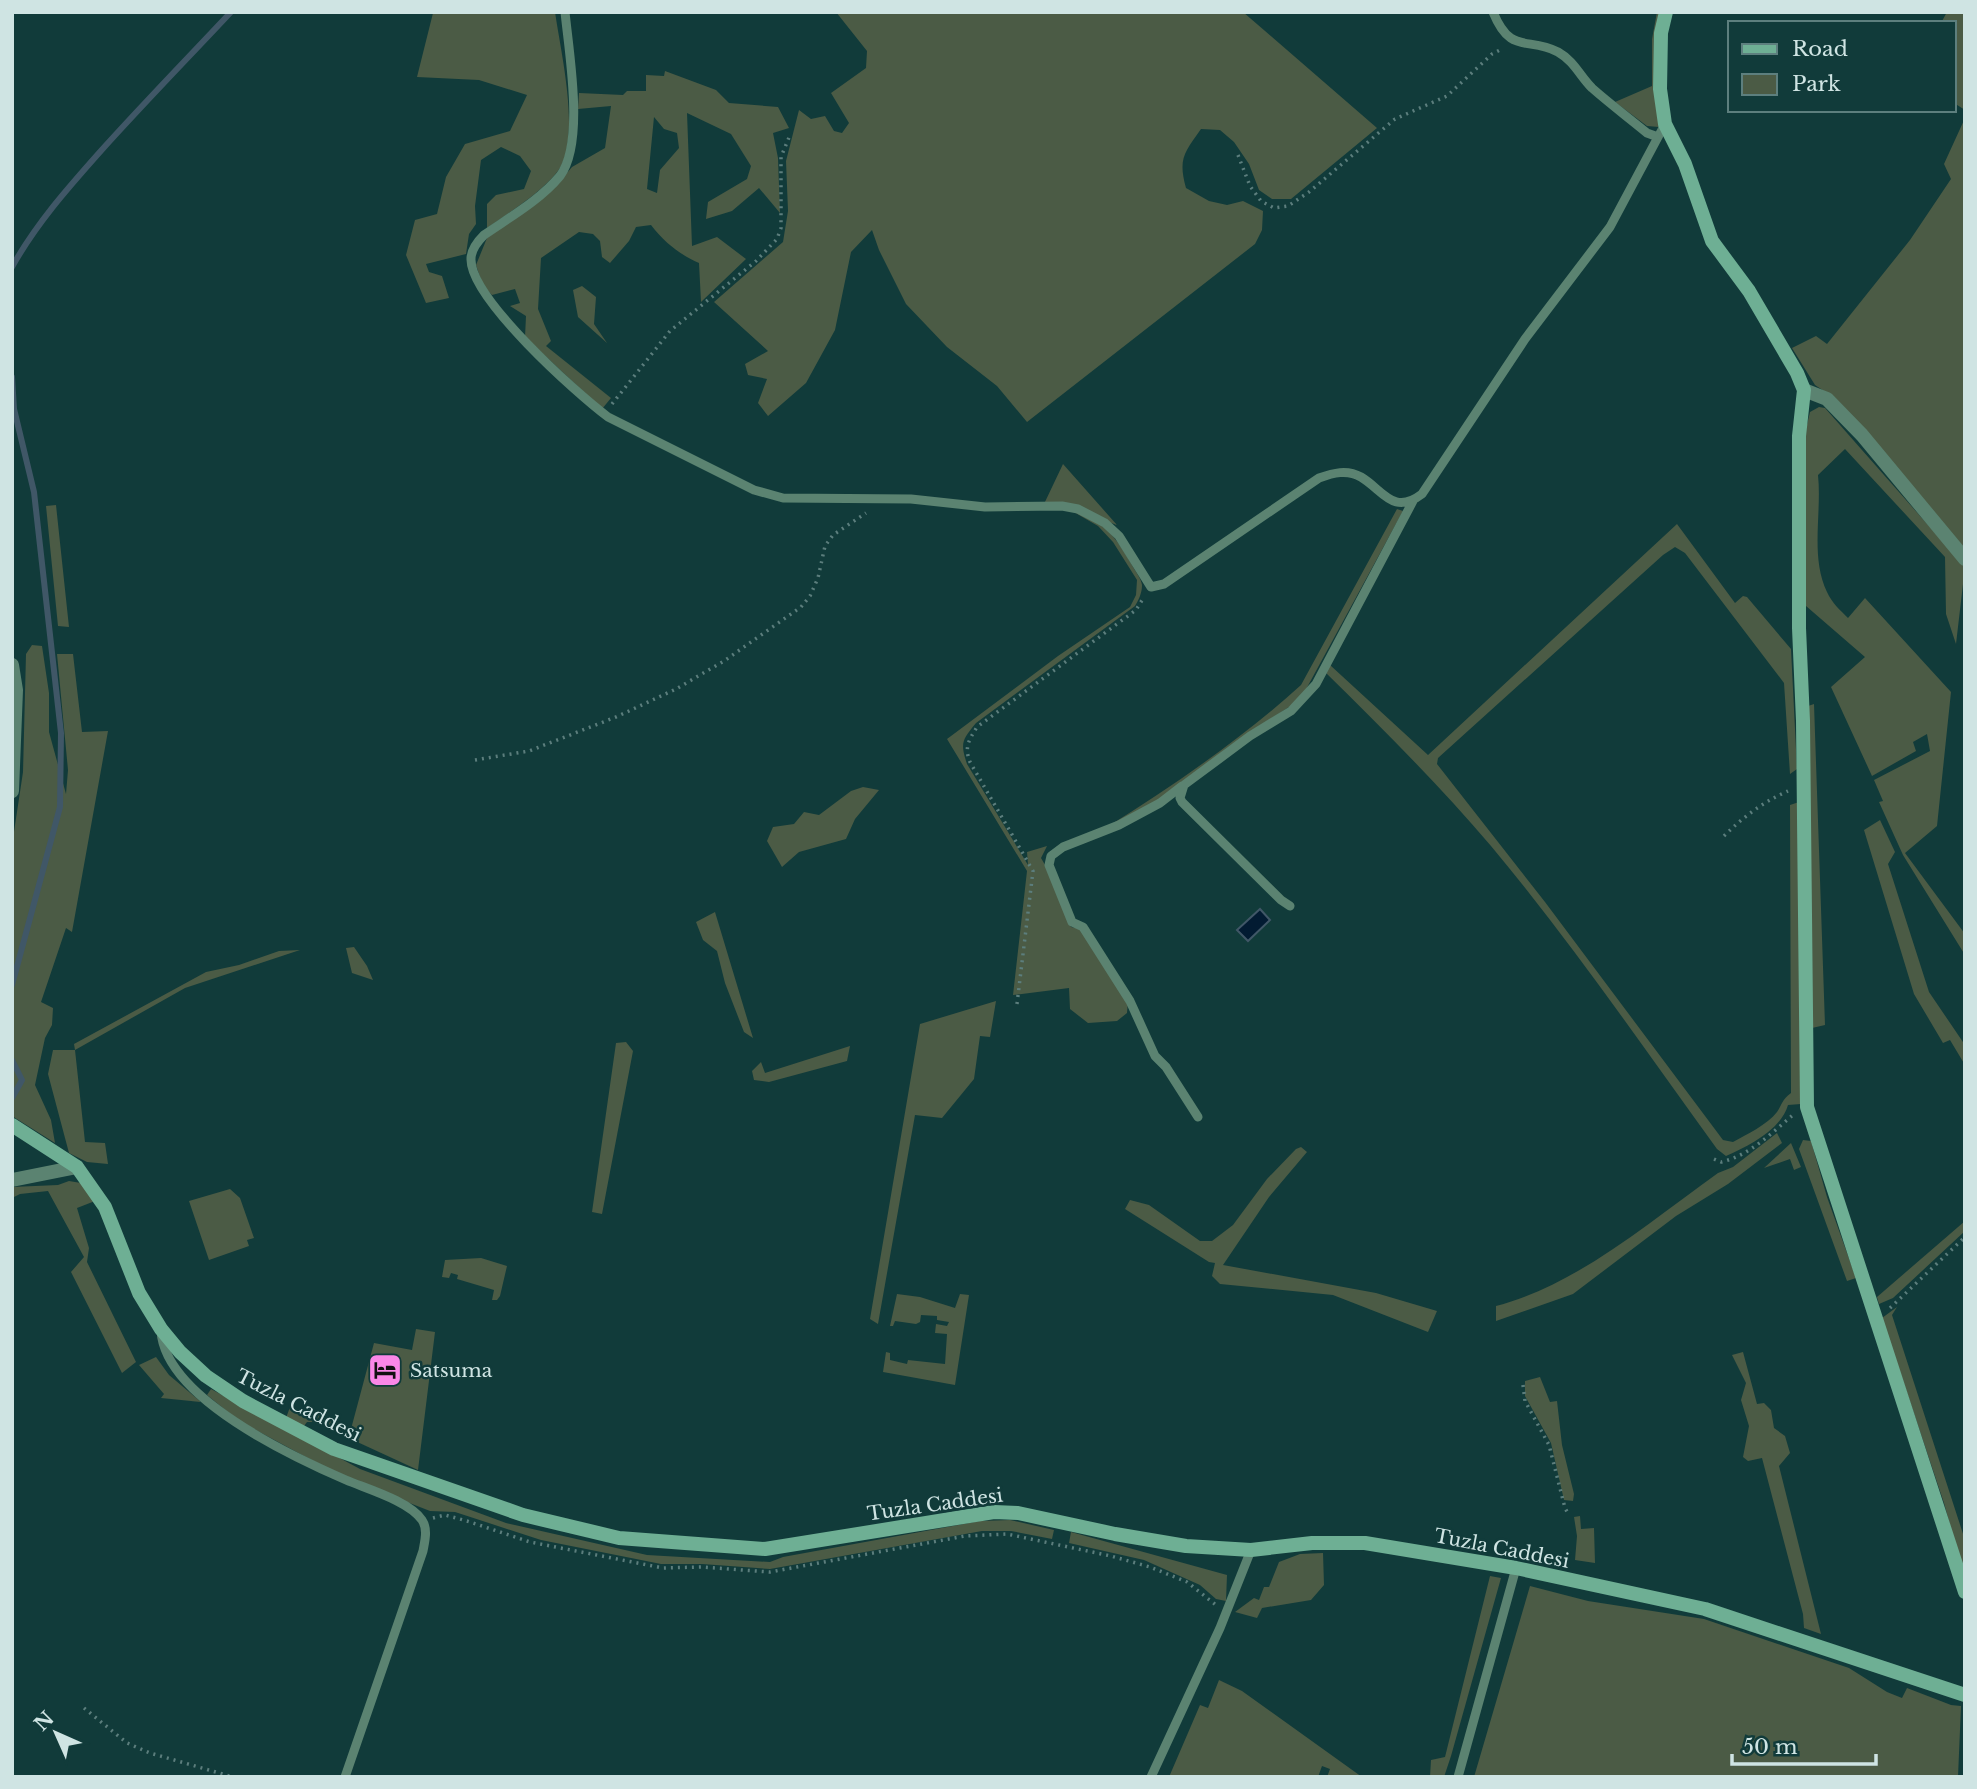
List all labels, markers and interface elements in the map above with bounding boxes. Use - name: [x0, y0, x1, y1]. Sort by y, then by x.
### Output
- legend: [1728, 21, 1956, 112]
- text: Road: [1792, 36, 1848, 62]
- text: Park: [1792, 71, 1841, 97]
- hotel icon: Satsuma: [366, 1351, 404, 1389]
- place label: Satsuma: [410, 1359, 493, 1382]
- street label: Tuzla Caddesi: [233, 1364, 365, 1447]
- street label: Tuzla Caddesi: [866, 1484, 1005, 1525]
- street label: Tuzla Caddesi: [1433, 1524, 1572, 1573]
- north arrow: [21, 1698, 91, 1768]
- text: N: [30, 1707, 59, 1736]
- scale bar: [1732, 1722, 1876, 1766]
- text: 50 m: [1742, 1734, 1798, 1760]

